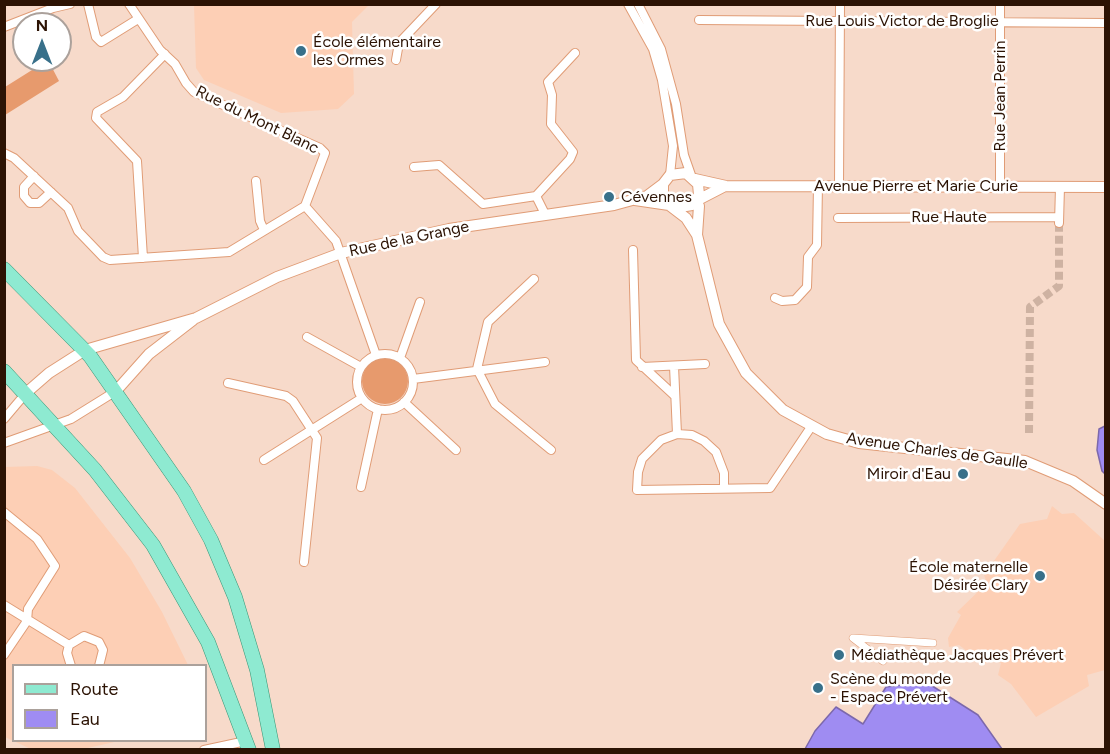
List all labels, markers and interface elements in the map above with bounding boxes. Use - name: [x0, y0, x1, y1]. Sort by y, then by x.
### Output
- street label: Rue Louis Victor de Broglie: [805, 11, 999, 31]
- north arrow: [12, 12, 72, 72]
- text: N: [36, 16, 48, 35]
- place label: École élémentaire les Ormes: [313, 32, 441, 70]
- street label: Rue Jean Perrin: [990, 41, 1010, 151]
- marker: École élémentaire les Ormes: [294, 44, 308, 58]
- street label: Rue du Mont Blanc: [192, 82, 322, 158]
- street label: Avenue Pierre et Marie Curie: [814, 176, 1018, 196]
- place label: Cévennes: [621, 187, 692, 207]
- marker: Cévennes: [602, 190, 616, 204]
- street label: Rue Haute: [911, 207, 987, 227]
- street label: Rue de la Grange: [347, 217, 471, 261]
- street label: Avenue Charles de Gaulle: [845, 429, 1029, 473]
- place label: Miroir d'Eau: [867, 464, 951, 484]
- marker: Miroir d'Eau: [956, 467, 970, 481]
- place label: École maternelle Désirée Clary: [909, 557, 1028, 595]
- marker: École maternelle Désirée Clary: [1033, 569, 1047, 583]
- place label: Médiathèque Jacques Prévert: [851, 645, 1064, 665]
- marker: Médiathèque Jacques Prévert: [832, 648, 846, 662]
- legend: [12, 664, 207, 742]
- place label: Scène du monde - Espace Prévert: [830, 669, 951, 707]
- text: Route: [70, 678, 118, 700]
- marker: Scène du monde - Espace Prévert: [811, 681, 825, 695]
- text: Eau: [70, 708, 100, 730]

